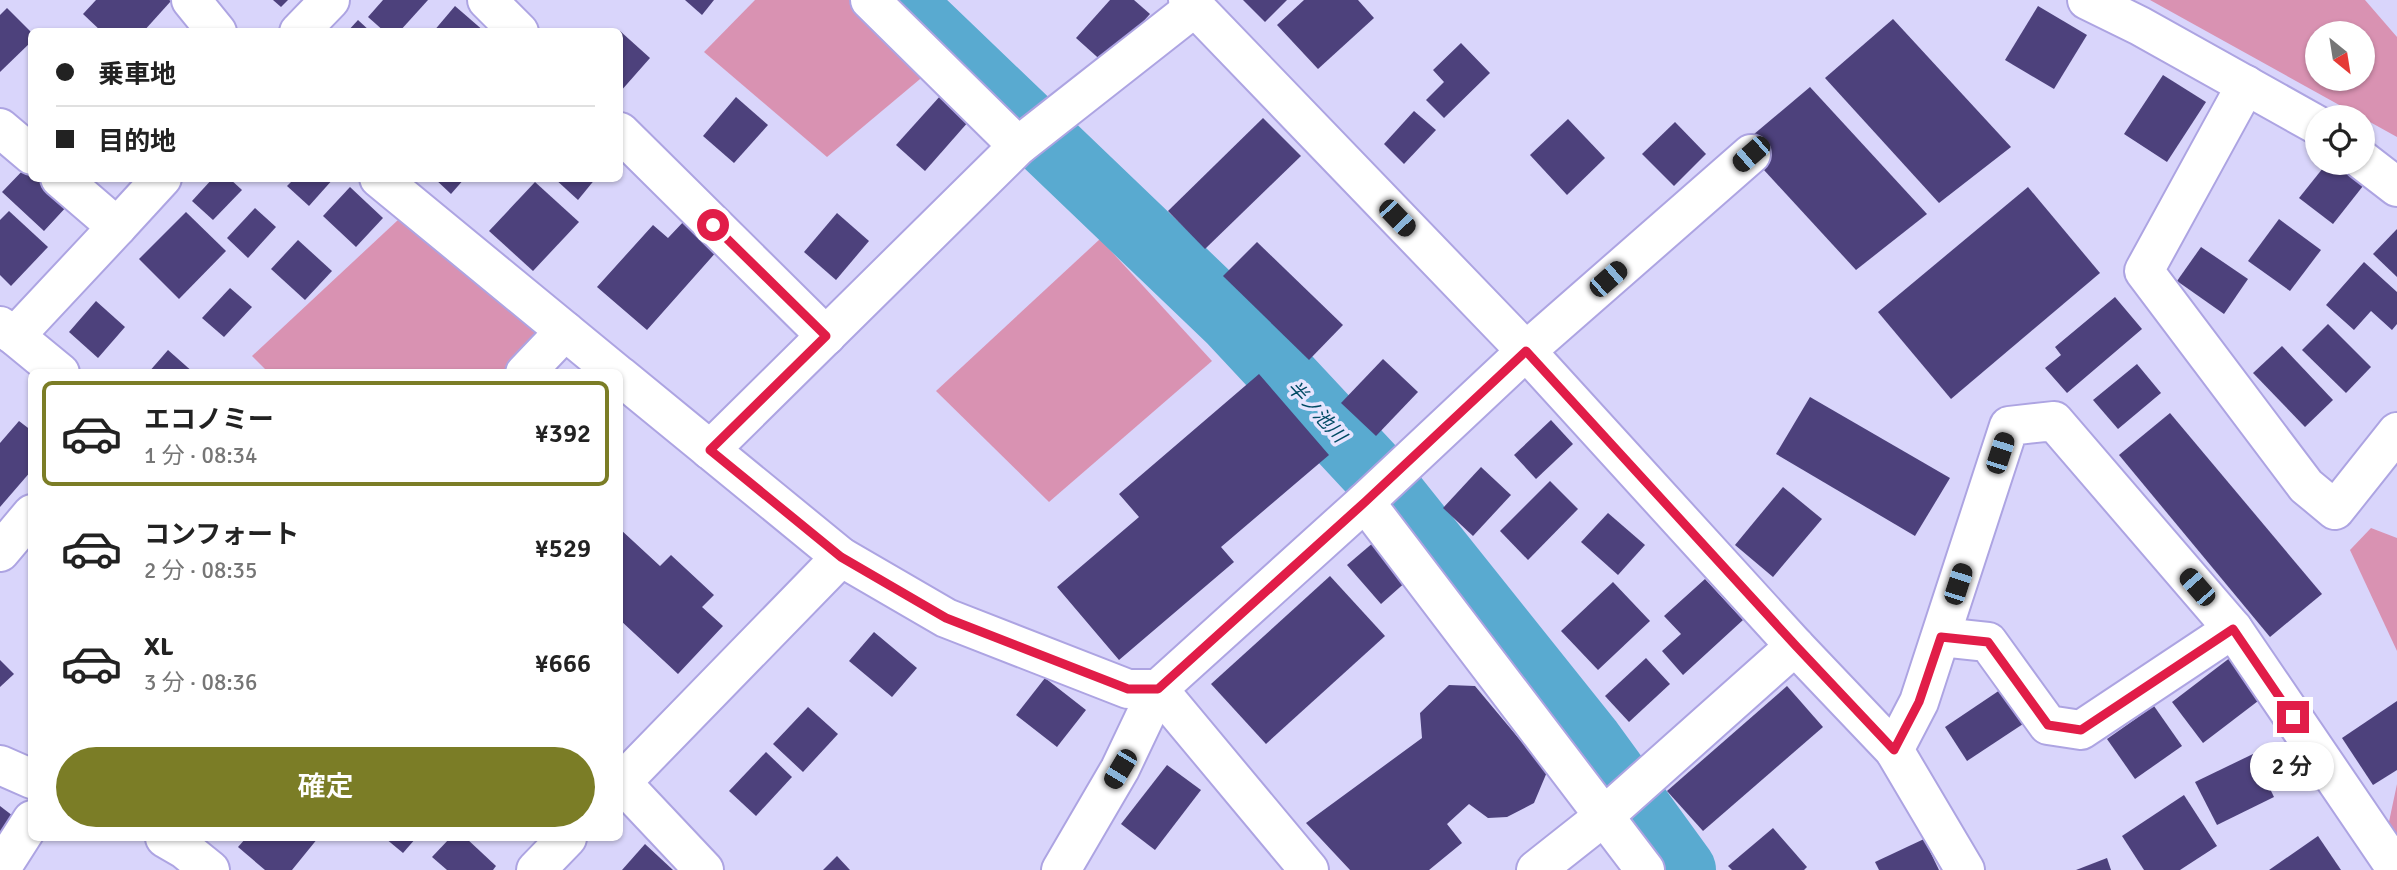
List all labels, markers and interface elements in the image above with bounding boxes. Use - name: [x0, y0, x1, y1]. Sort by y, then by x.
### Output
- north arrow: [2305, 21, 2375, 91]
- map controls: [2305, 21, 2375, 175]
- text: 乗車地: [98, 59, 176, 91]
- button: locate: [2305, 105, 2375, 175]
- text: 目的地: [98, 126, 176, 158]
- car: [1729, 132, 1774, 176]
- car: [1375, 196, 1420, 240]
- route start: [697, 209, 729, 241]
- car: [1586, 257, 1631, 301]
- water label: 半ノ池川: [1282, 376, 1352, 449]
- icon: car: [60, 402, 123, 465]
- text: エコノミー: [144, 404, 274, 436]
- text: ¥392: [535, 418, 591, 450]
- car: [1984, 430, 2017, 476]
- text: 1 分 · 08:34: [144, 441, 257, 470]
- icon: car: [60, 517, 123, 580]
- text: コンフォート: [144, 519, 299, 551]
- text: ¥529: [535, 533, 591, 565]
- text: 2 分 · 08:35: [144, 556, 257, 585]
- car: [1942, 561, 1975, 607]
- car: [2176, 564, 2219, 610]
- text: XL: [144, 631, 174, 663]
- icon: car: [60, 632, 123, 695]
- text: ¥666: [535, 648, 591, 680]
- text: 3 分 · 08:36: [144, 668, 257, 697]
- route end: [2277, 701, 2309, 733]
- callout: 2 分: [2251, 742, 2335, 790]
- car: [1101, 746, 1140, 792]
- button: 確定: [56, 747, 595, 827]
- text: 2 分: [2272, 752, 2312, 781]

